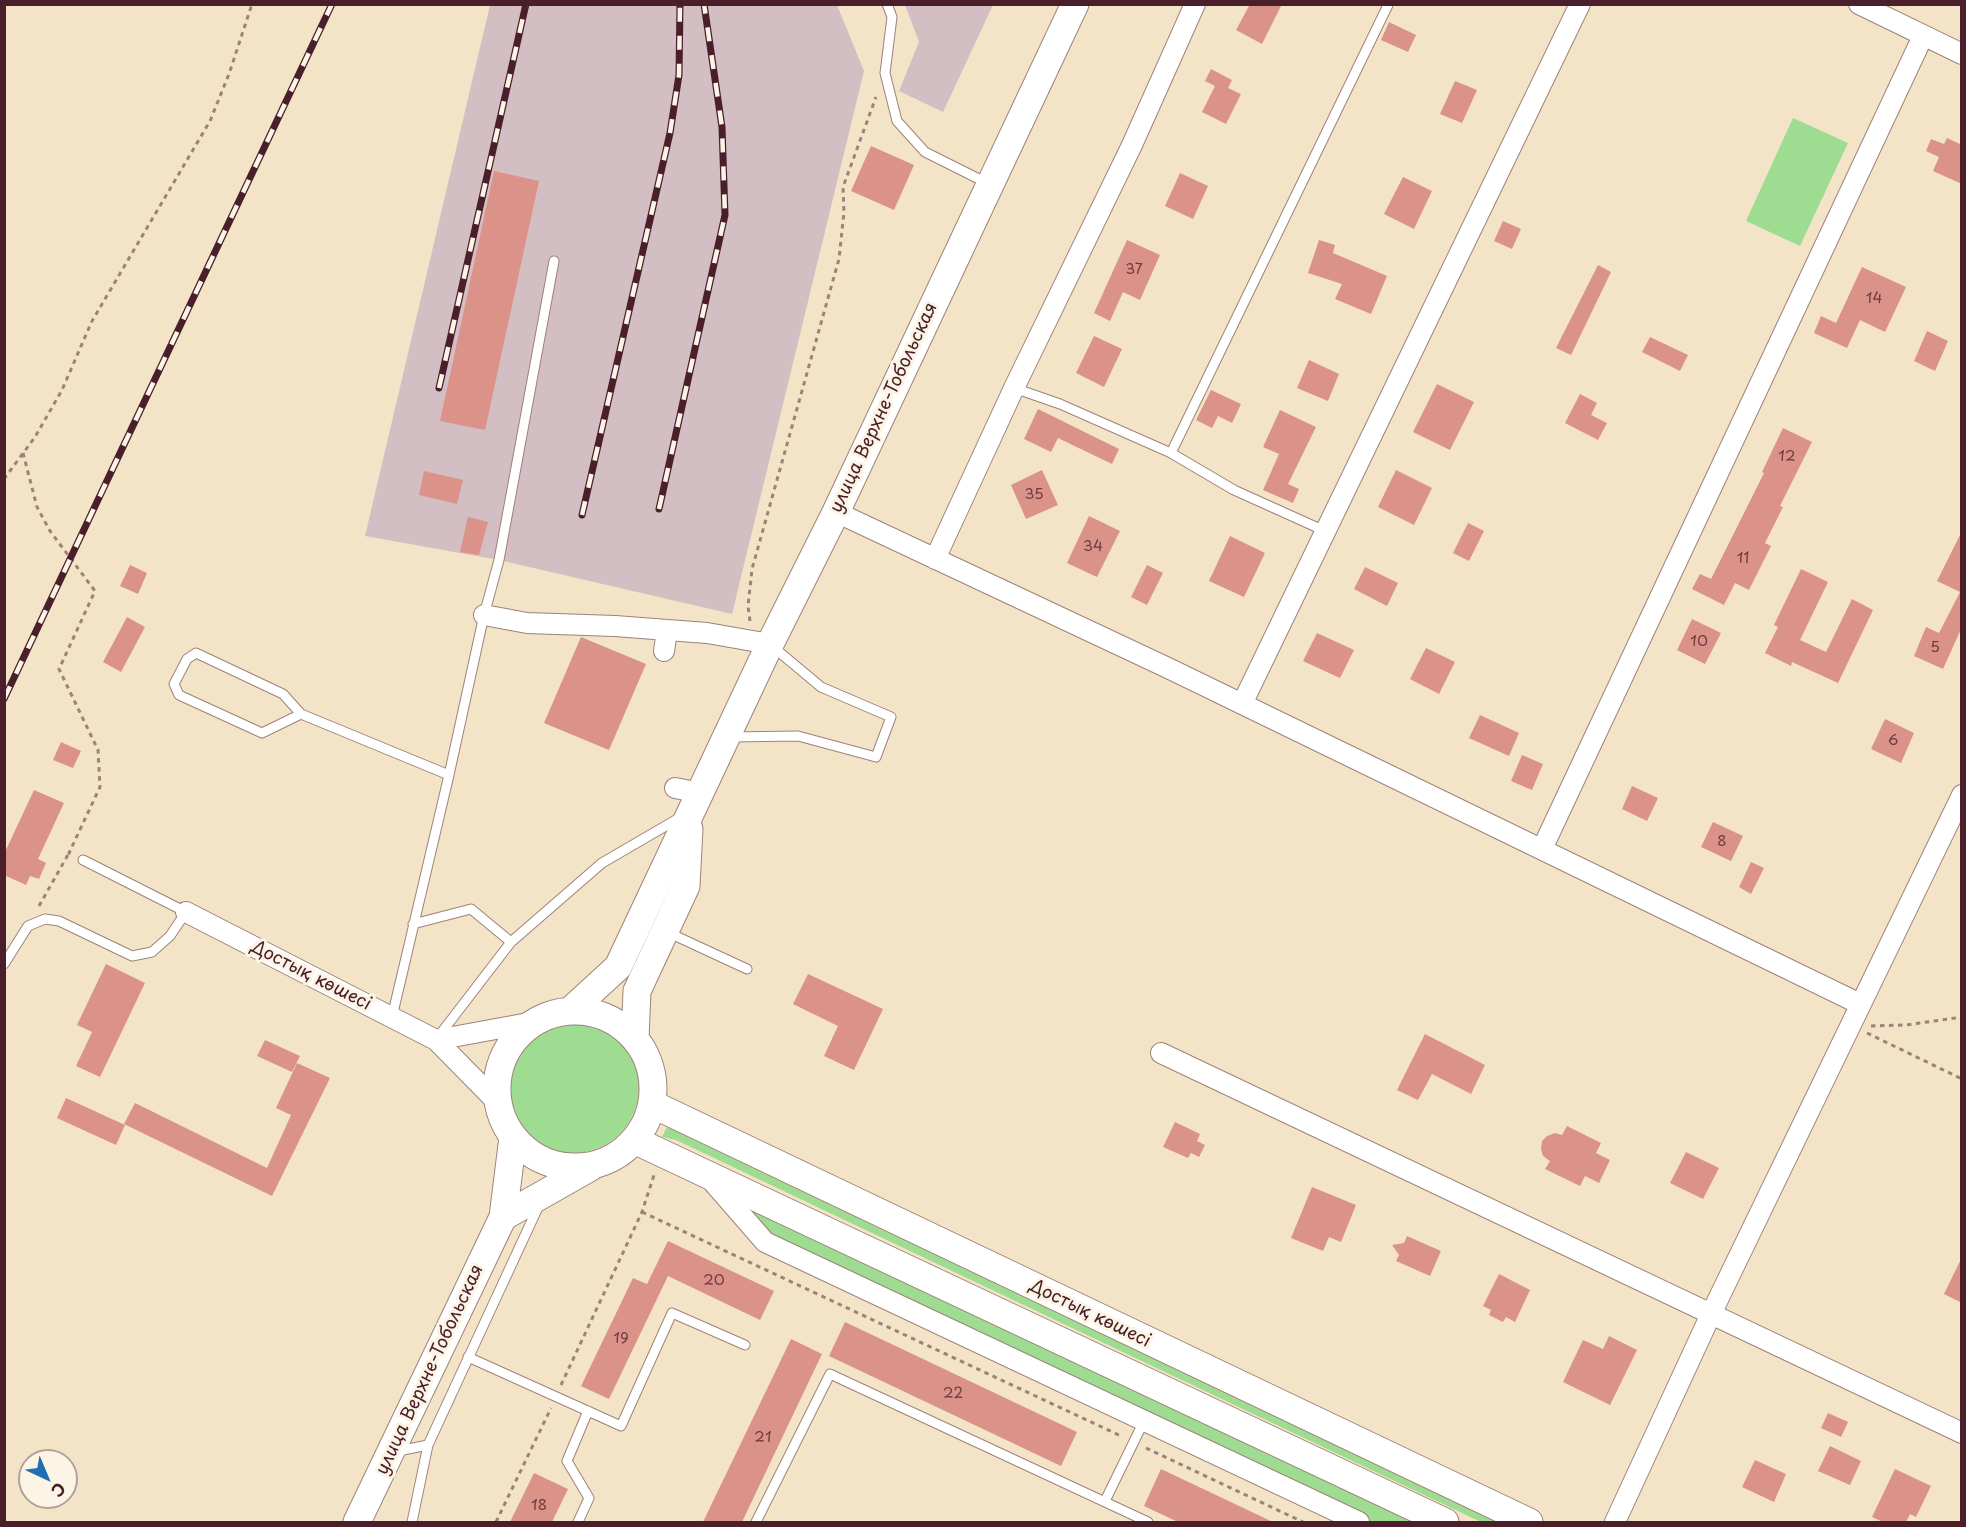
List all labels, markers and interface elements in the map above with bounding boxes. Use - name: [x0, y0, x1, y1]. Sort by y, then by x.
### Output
- house number: 37: [1125, 261, 1143, 279]
- house number: 14: [1866, 290, 1882, 308]
- street label: улица Верхне-Тобольская: [826, 299, 942, 517]
- house number: 12: [1778, 448, 1796, 466]
- house number: 35: [1024, 486, 1044, 504]
- house number: 34: [1083, 538, 1103, 556]
- house number: 11: [1737, 550, 1749, 568]
- house number: 10: [1690, 633, 1708, 651]
- house number: 5: [1930, 639, 1940, 657]
- house number: 6: [1888, 732, 1898, 750]
- house number: 8: [1717, 833, 1727, 851]
- street label: Достық көшесі: [247, 936, 375, 1016]
- street label: улица Верхне-Тобольская: [372, 1261, 488, 1479]
- house number: 20: [703, 1272, 725, 1290]
- street label: Достық көшесі: [1026, 1275, 1154, 1353]
- house number: 19: [613, 1330, 629, 1348]
- house number: 22: [943, 1385, 963, 1403]
- house number: 21: [754, 1429, 772, 1447]
- north arrow: [18, 1449, 78, 1509]
- text: С: [46, 1478, 72, 1503]
- house number: 18: [531, 1497, 547, 1515]

